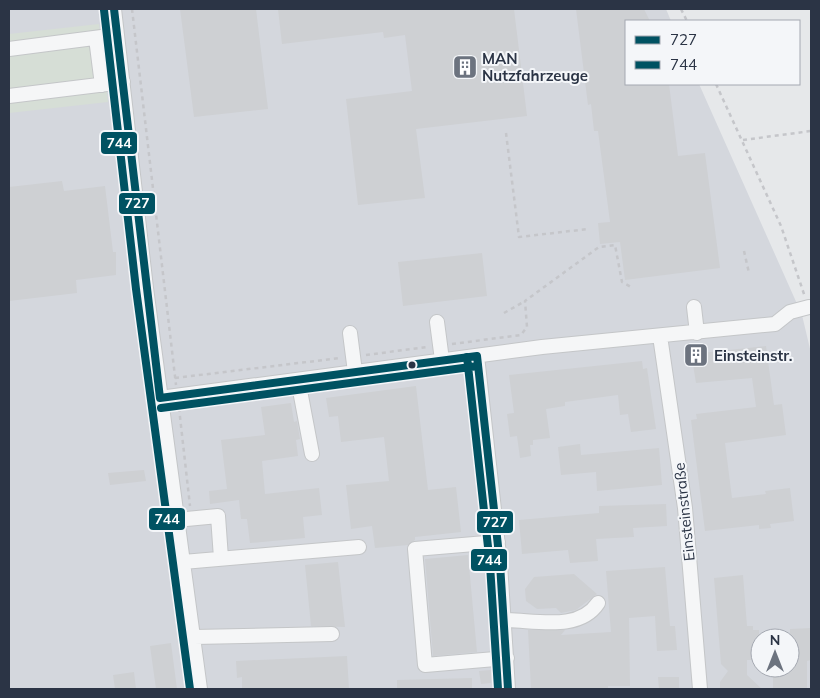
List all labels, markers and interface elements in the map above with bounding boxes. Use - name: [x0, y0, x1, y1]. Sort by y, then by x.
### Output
- legend: [625, 20, 800, 85]
- text: 727: [670, 30, 697, 49]
- place label: MAN Nutzfahrzeuge: [482, 49, 588, 85]
- building icon: MAN Nutzfahrzeuge: [452, 54, 478, 80]
- text: 744: [670, 55, 697, 74]
- line badge: 744: [100, 131, 138, 155]
- text: 744: [106, 134, 132, 152]
- line badge: 727: [118, 192, 156, 215]
- text: 727: [124, 194, 150, 212]
- building icon: Einsteinstr.: [683, 342, 709, 368]
- place label: Einsteinstr.: [714, 346, 793, 365]
- unlabelled marker: [407, 360, 417, 370]
- street label: Einsteinstraße: [669, 462, 699, 562]
- line badge: 744: [148, 507, 186, 531]
- text: 744: [154, 510, 180, 528]
- line badge: 727: [476, 510, 514, 534]
- text: 727: [482, 513, 508, 531]
- line badge: 744: [470, 548, 508, 572]
- text: 744: [476, 551, 502, 569]
- north arrow: [750, 628, 800, 678]
- text: N: [770, 631, 780, 649]

